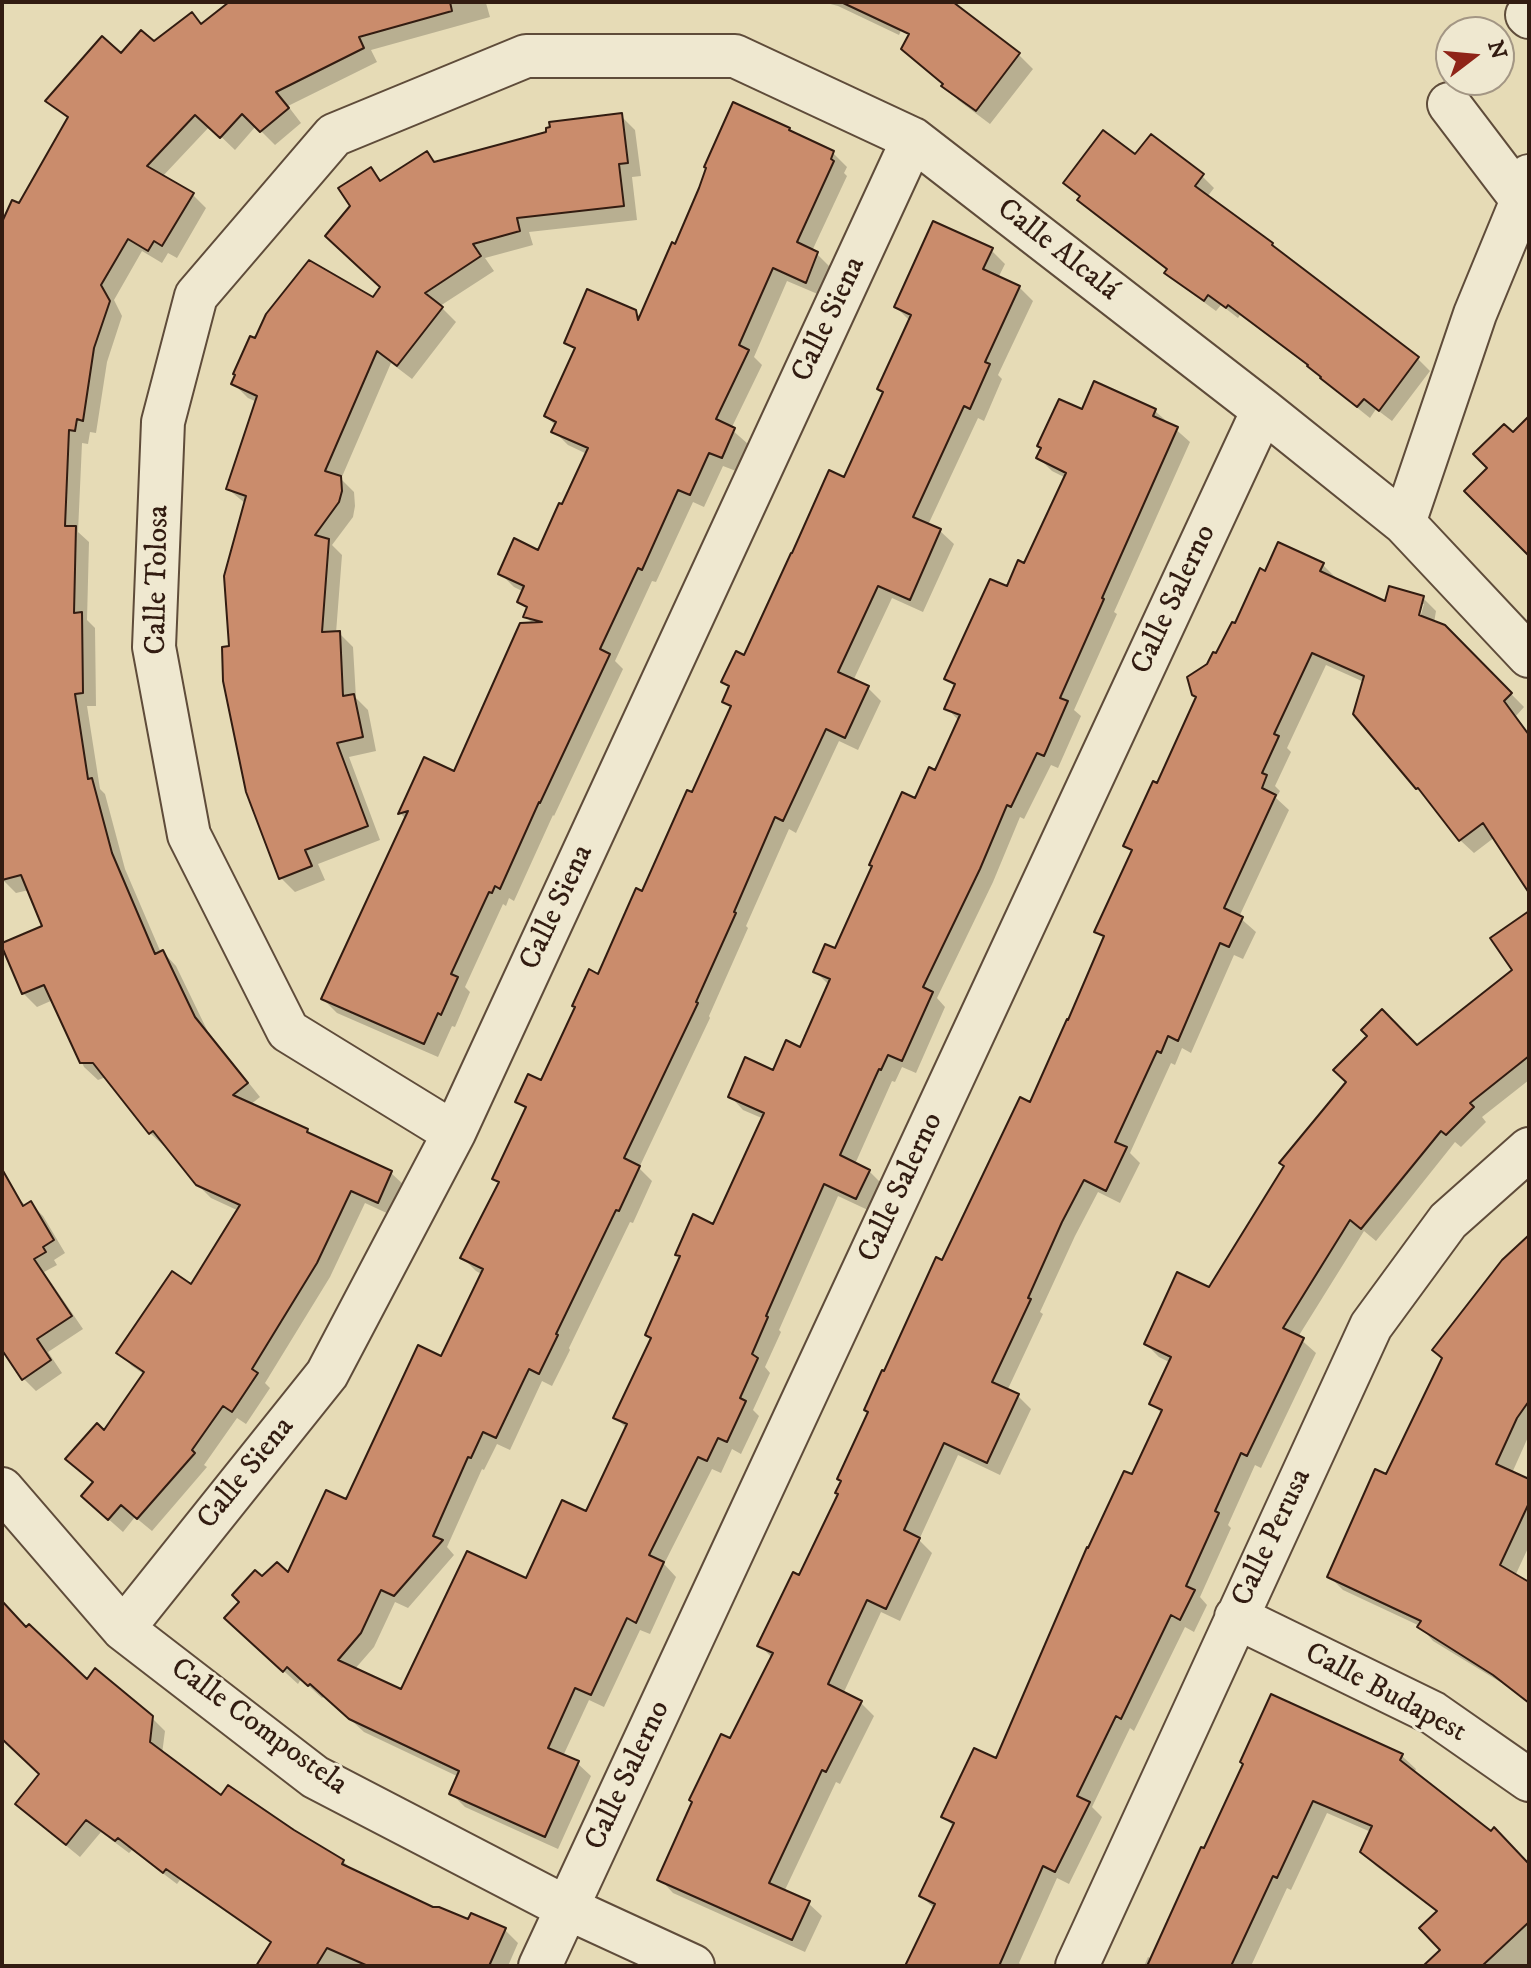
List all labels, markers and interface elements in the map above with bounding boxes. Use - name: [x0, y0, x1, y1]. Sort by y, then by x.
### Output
- north arrow: [1435, 16, 1515, 96]
- text: N: [1481, 37, 1512, 62]
- street label: Calle Alcalá: [989, 192, 1125, 310]
- street label: Calle Siena: [785, 252, 875, 388]
- street label: Calle Tolosa: [140, 505, 178, 655]
- street label: Calle Salerno: [1125, 520, 1225, 680]
- street label: Calle Siena: [513, 840, 603, 976]
- street label: Calle Salerno: [852, 1108, 952, 1268]
- street label: Calle Siena: [191, 1411, 303, 1537]
- street label: Calle Perusa: [1226, 1464, 1320, 1612]
- street label: Calle Budapest: [1298, 1636, 1472, 1752]
- street label: Calle Compostela: [162, 1652, 354, 1804]
- street label: Calle Salerno: [579, 1696, 679, 1856]

